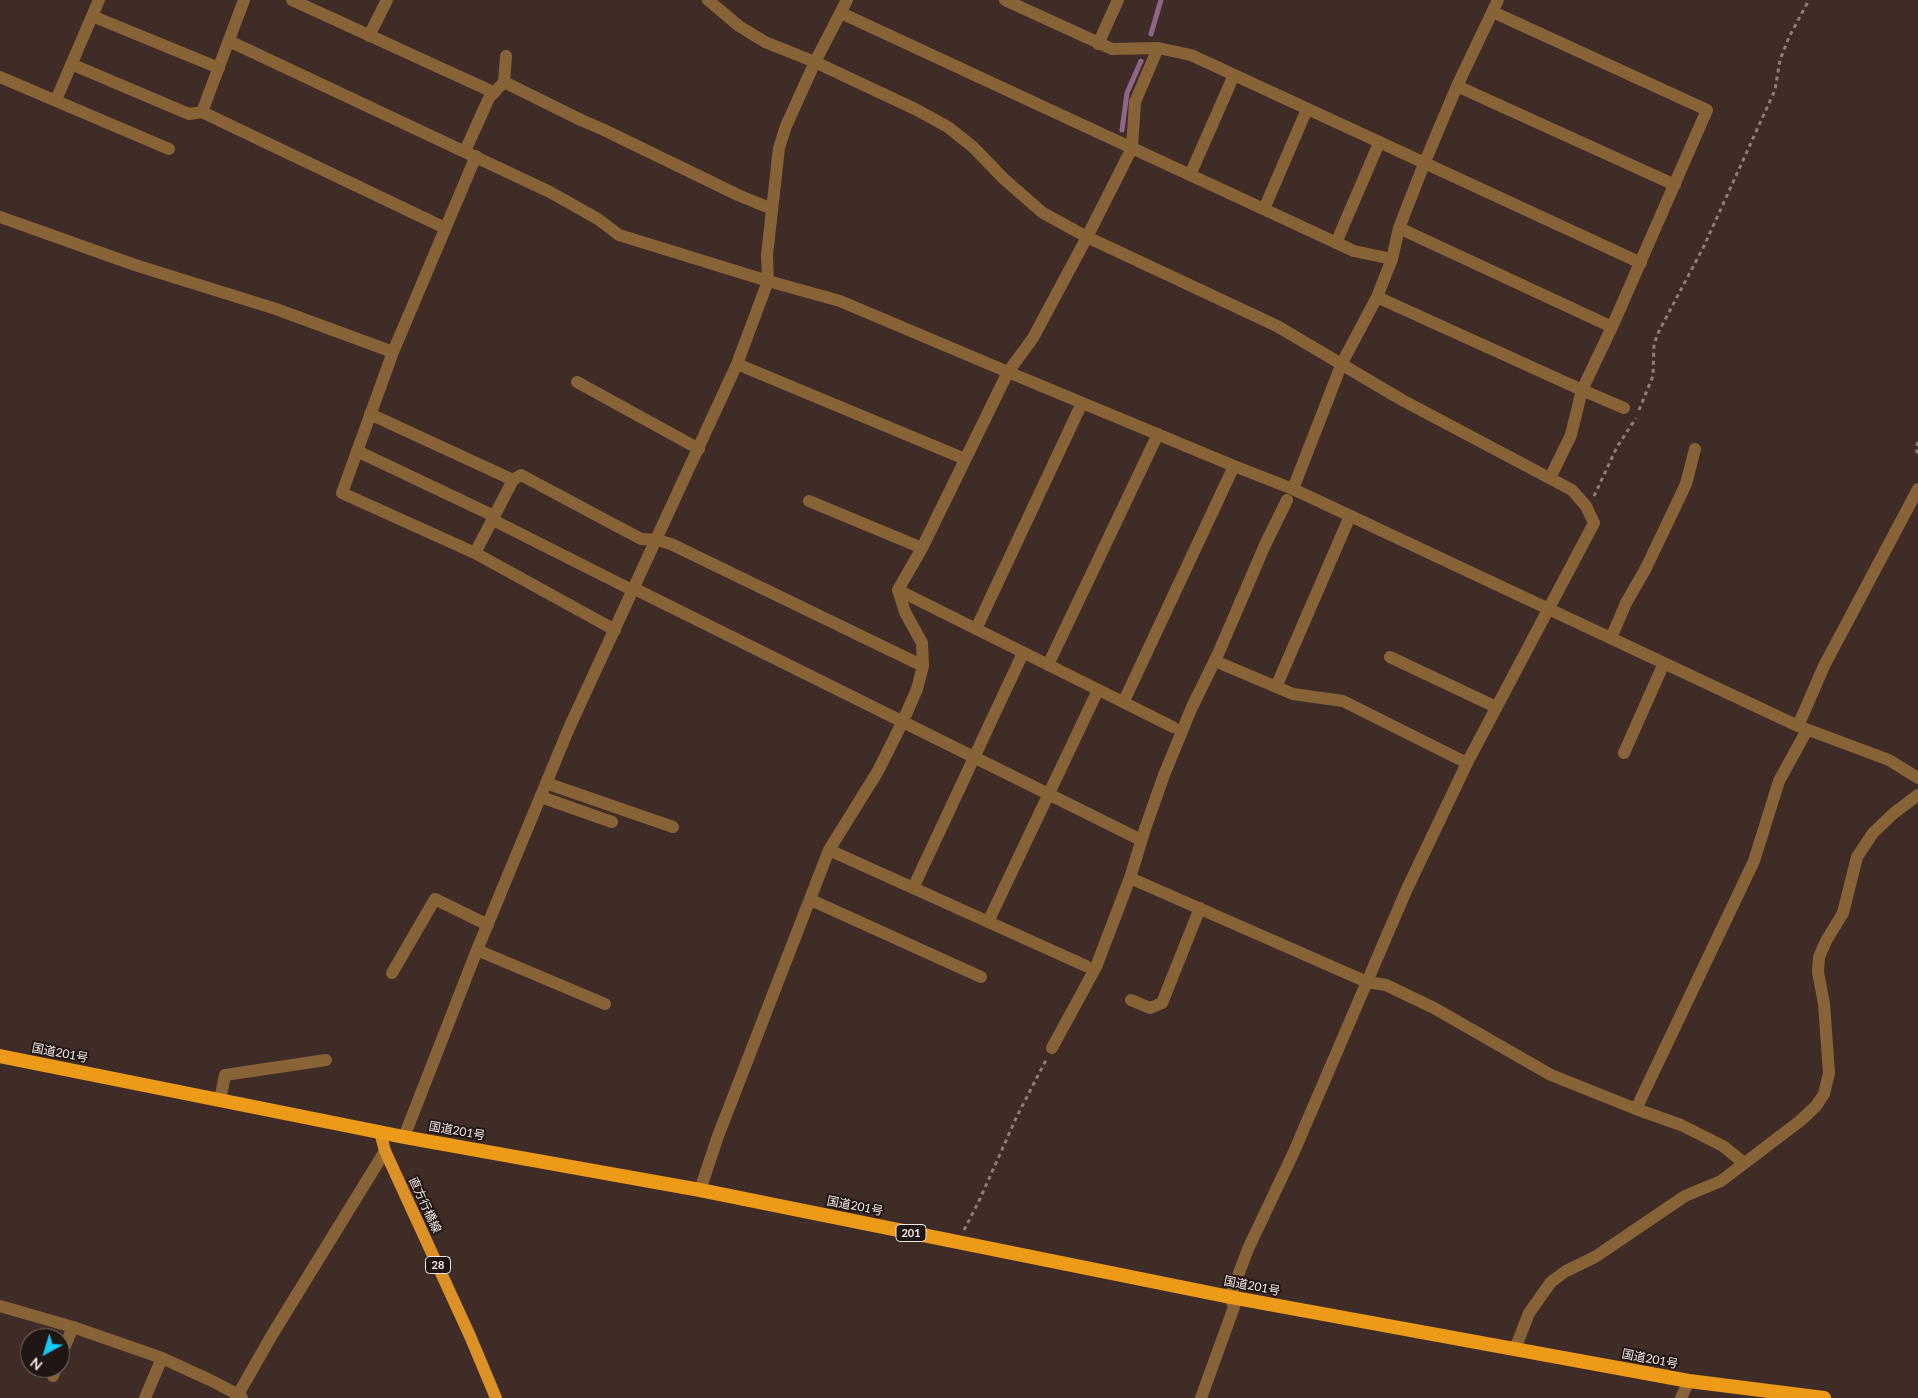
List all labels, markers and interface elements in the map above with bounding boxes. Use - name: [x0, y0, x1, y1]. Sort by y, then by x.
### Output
- street label: 国道201号: [31, 1041, 89, 1065]
- street label: 国道201号: [428, 1119, 486, 1143]
- street label: 直方行橋線: [406, 1175, 444, 1235]
- street label: 国道201号: [826, 1194, 884, 1218]
- road number: 201: [896, 1224, 926, 1242]
- road number: 28: [426, 1256, 450, 1274]
- street label: 国道201号: [1223, 1274, 1281, 1298]
- north arrow: [20, 1328, 70, 1378]
- street label: 国道201号: [1621, 1347, 1679, 1371]
- text: N: [26, 1354, 45, 1374]

